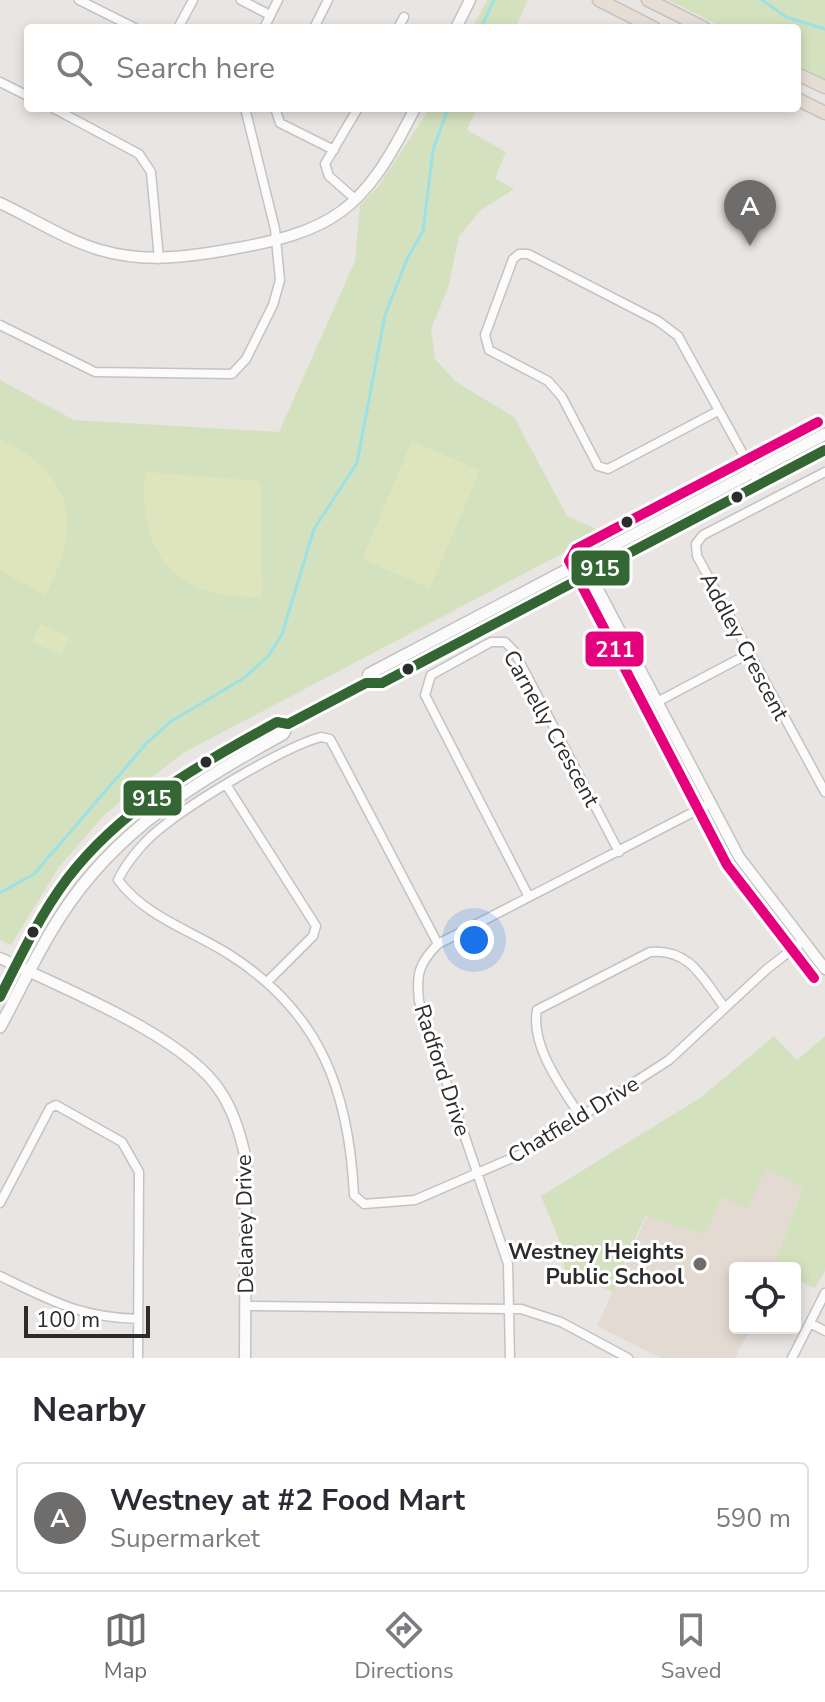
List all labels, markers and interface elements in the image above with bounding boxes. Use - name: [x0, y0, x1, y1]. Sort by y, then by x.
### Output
- search box: [24, 24, 801, 112]
- icon: search: [52, 46, 96, 90]
- text: Search here: [116, 48, 275, 89]
- pin: A: [724, 180, 776, 246]
- unlabelled marker: [729, 489, 745, 505]
- unlabelled marker: [619, 514, 635, 530]
- line badge: 915: [570, 549, 631, 587]
- text: 915: [580, 554, 620, 584]
- street label: Addley Crescent: [693, 567, 796, 726]
- line badge: 211: [584, 630, 645, 668]
- text: 211: [595, 635, 635, 665]
- street label: Carnelly Crescent: [496, 645, 607, 812]
- unlabelled marker: [400, 661, 416, 677]
- unlabelled marker: [198, 754, 214, 770]
- line badge: 915: [122, 779, 183, 817]
- text: 915: [132, 784, 172, 814]
- your location: [454, 920, 494, 960]
- unlabelled marker: [25, 924, 41, 940]
- street label: Radford Drive: [407, 1001, 477, 1140]
- street label: Chatfield Drive: [502, 1069, 645, 1171]
- street label: Delaney Drive: [229, 1154, 261, 1294]
- place label: Westney Heights Public School: [508, 1237, 684, 1292]
- marker: Westney Heights Public School: [691, 1255, 709, 1273]
- map controls: [729, 1262, 801, 1334]
- button: locate: [729, 1262, 801, 1334]
- scale bar: [24, 1302, 150, 1338]
- text: 100 m: [36, 1305, 100, 1335]
- text: Nearby: [32, 1387, 146, 1433]
- text: Westney at #2 Food Mart: [110, 1480, 465, 1521]
- text: A: [50, 1501, 70, 1536]
- text: 590 m: [715, 1501, 791, 1536]
- text: Supermarket: [110, 1521, 260, 1556]
- tab: Map: [104, 1608, 148, 1686]
- tab: Directions: [355, 1608, 454, 1686]
- tab: Saved: [661, 1608, 721, 1686]

